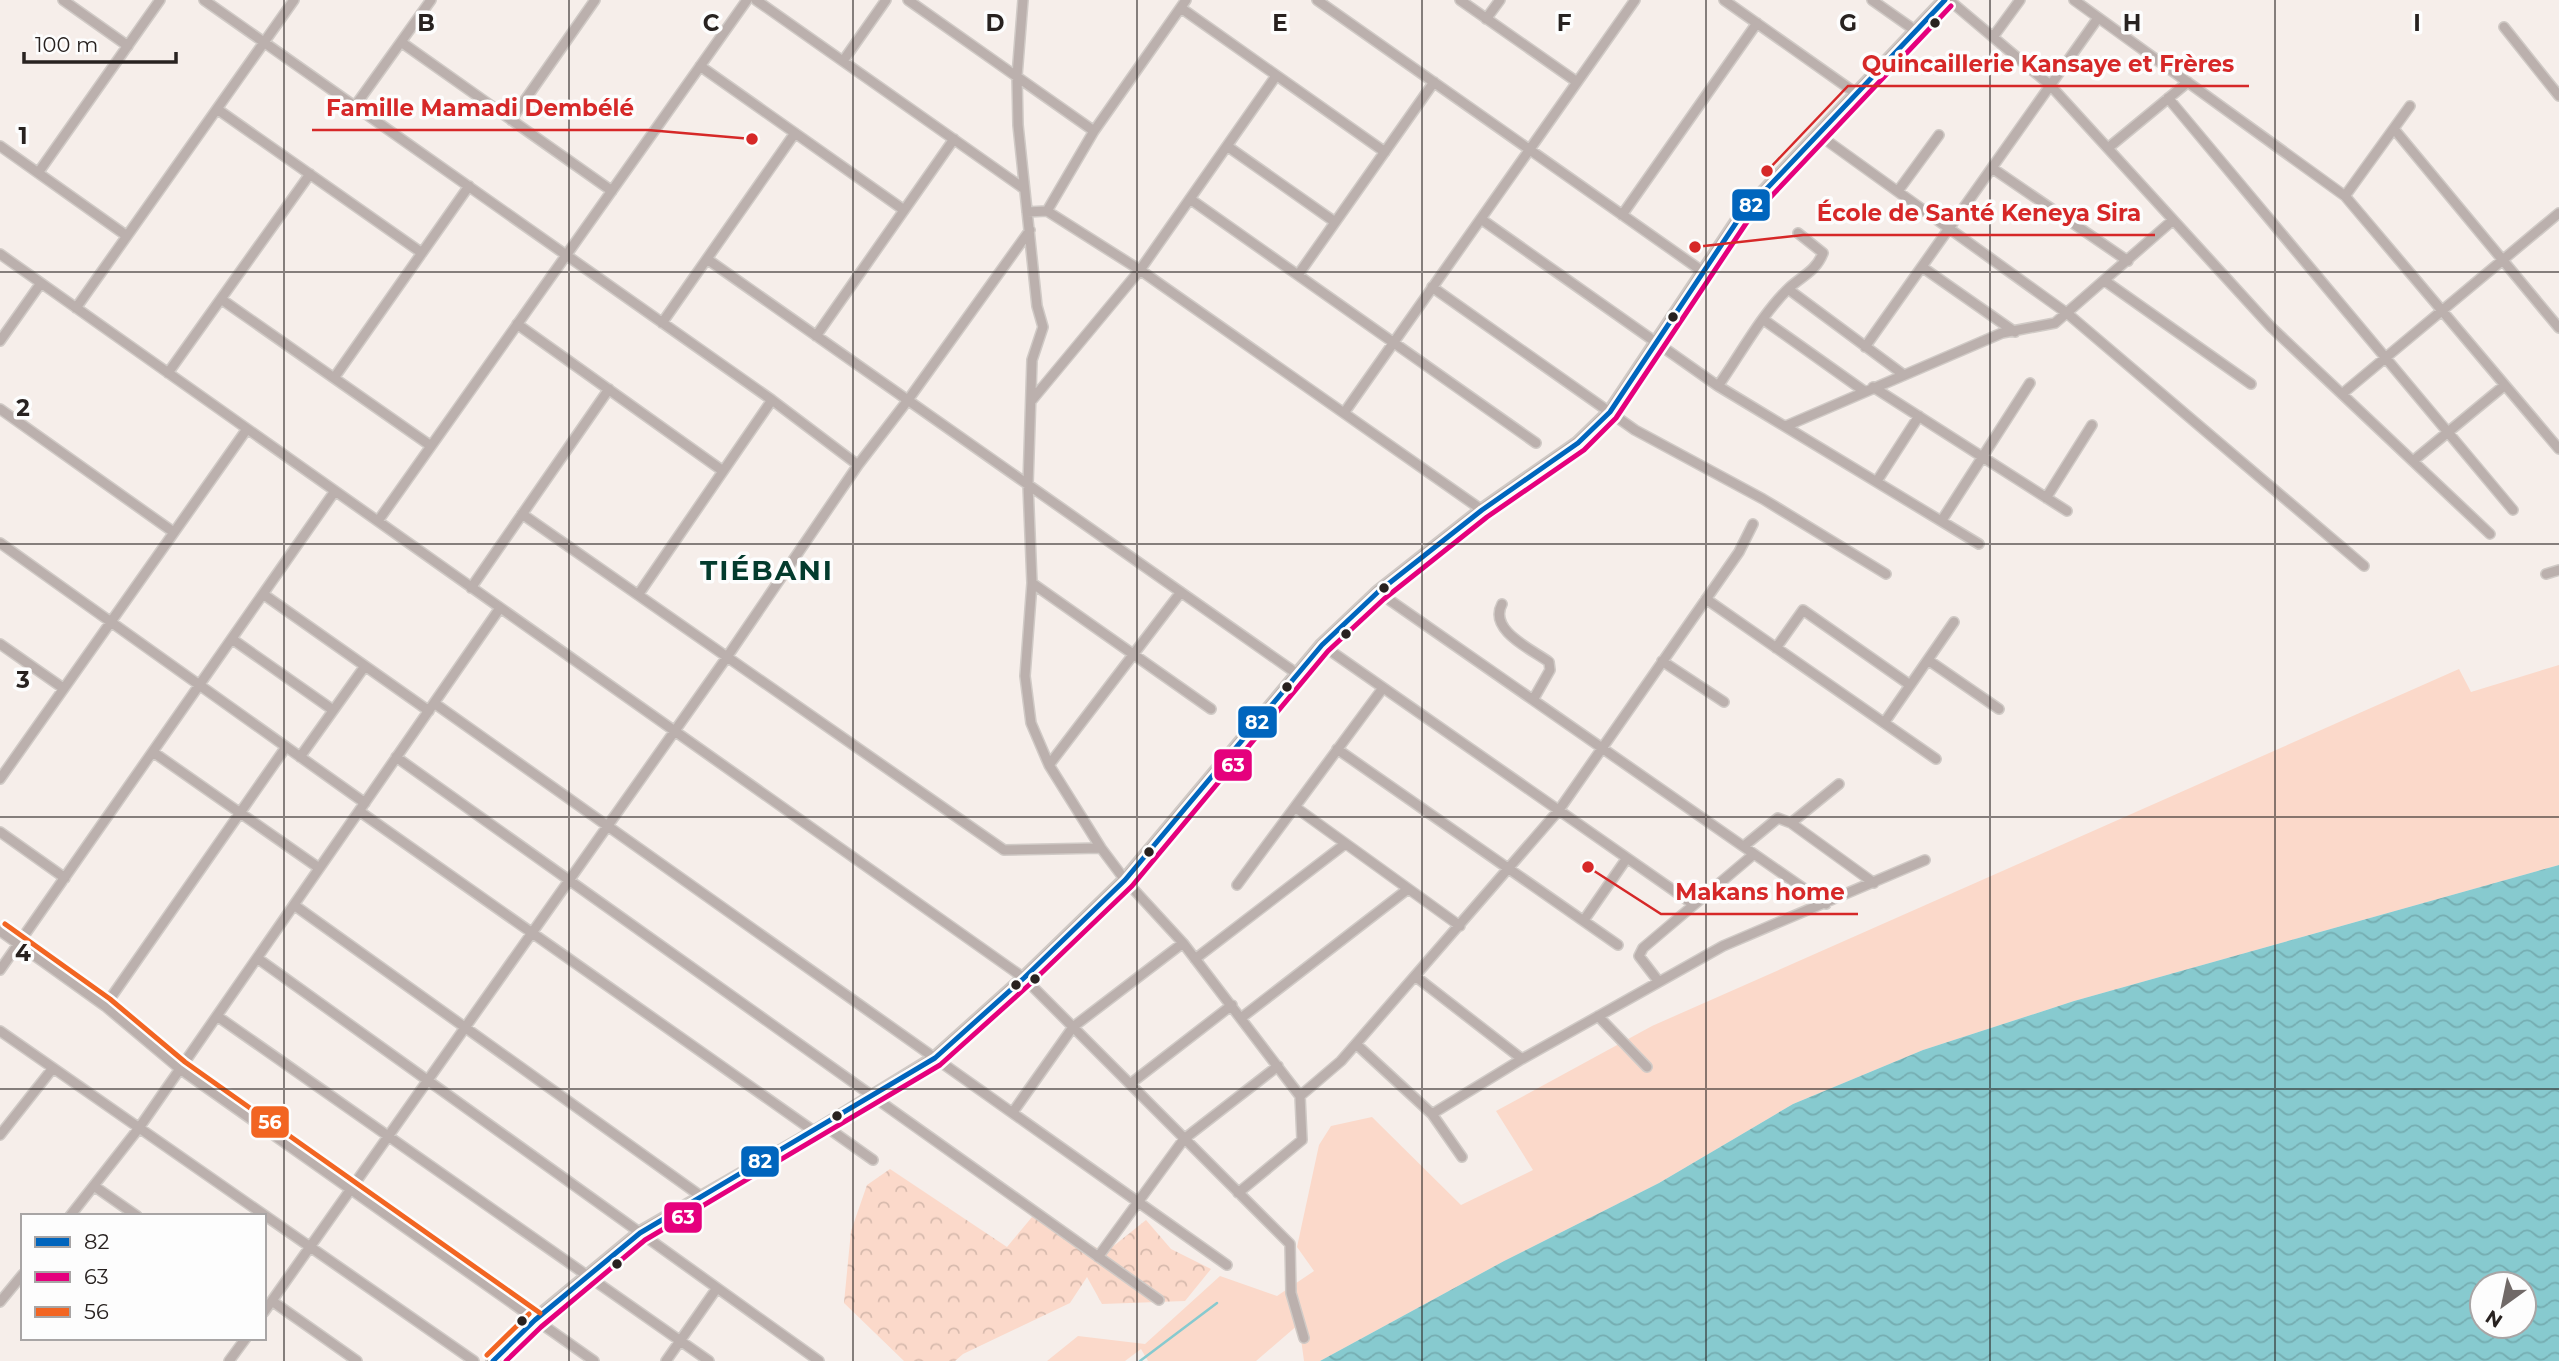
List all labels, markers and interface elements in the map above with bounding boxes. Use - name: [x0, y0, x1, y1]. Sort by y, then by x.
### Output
- text: B: [417, 9, 435, 37]
- text: C: [703, 9, 720, 37]
- text: D: [986, 9, 1005, 37]
- text: E: [1272, 9, 1288, 37]
- text: F: [1557, 9, 1572, 37]
- text: G: [1839, 9, 1857, 37]
- text: H: [2123, 9, 2141, 37]
- text: I: [2413, 9, 2421, 37]
- unlabelled marker: [1928, 16, 1942, 30]
- scale bar: [24, 21, 177, 65]
- text: 100 m: [35, 32, 98, 57]
- callout: Quincaillerie Kansaye et Frères: [1848, 42, 2249, 86]
- text: Quincaillerie Kansaye et Frères: [1862, 50, 2234, 78]
- callout: Famille Mamadi Dembélé: [312, 86, 648, 130]
- text: Famille Mamadi Dembélé: [326, 94, 634, 122]
- text: 1: [18, 122, 28, 150]
- line badge: 82: [1731, 188, 1771, 222]
- callout: École de Santé Keneya Sira: [1803, 191, 2155, 235]
- text: 82: [1739, 194, 1763, 217]
- text: École de Santé Keneya Sira: [1817, 199, 2141, 227]
- unlabelled marker: [1666, 310, 1680, 324]
- text: 2: [16, 394, 30, 422]
- district label: TIÉBANI: [700, 553, 834, 587]
- unlabelled marker: [1377, 581, 1391, 595]
- unlabelled marker: [1339, 627, 1353, 641]
- text: 3: [15, 666, 30, 694]
- unlabelled marker: [1280, 680, 1294, 694]
- line badge: 82: [1237, 705, 1278, 739]
- text: 82: [1245, 711, 1269, 734]
- line badge: 63: [1213, 748, 1253, 782]
- text: 63: [1221, 754, 1245, 777]
- unlabelled marker: [1142, 845, 1156, 859]
- callout: Makans home: [1661, 870, 1858, 914]
- text: Makans home: [1675, 878, 1845, 906]
- text: 4: [15, 939, 31, 967]
- unlabelled marker: [1028, 972, 1042, 986]
- unlabelled marker: [1009, 978, 1023, 992]
- line badge: 56: [250, 1105, 290, 1139]
- unlabelled marker: [830, 1109, 844, 1123]
- text: 56: [258, 1111, 282, 1134]
- line badge: 82: [740, 1145, 780, 1178]
- text: 82: [748, 1150, 772, 1173]
- line badge: 63: [663, 1201, 703, 1234]
- text: 63: [671, 1206, 695, 1229]
- legend: [21, 1214, 266, 1340]
- text: 82: [84, 1229, 109, 1254]
- unlabelled marker: [610, 1257, 624, 1271]
- text: 63: [84, 1264, 109, 1289]
- north arrow: [2468, 1270, 2538, 1340]
- text: 56: [84, 1299, 109, 1324]
- text: N: [2481, 1305, 2507, 1333]
- unlabelled marker: [515, 1314, 529, 1328]

